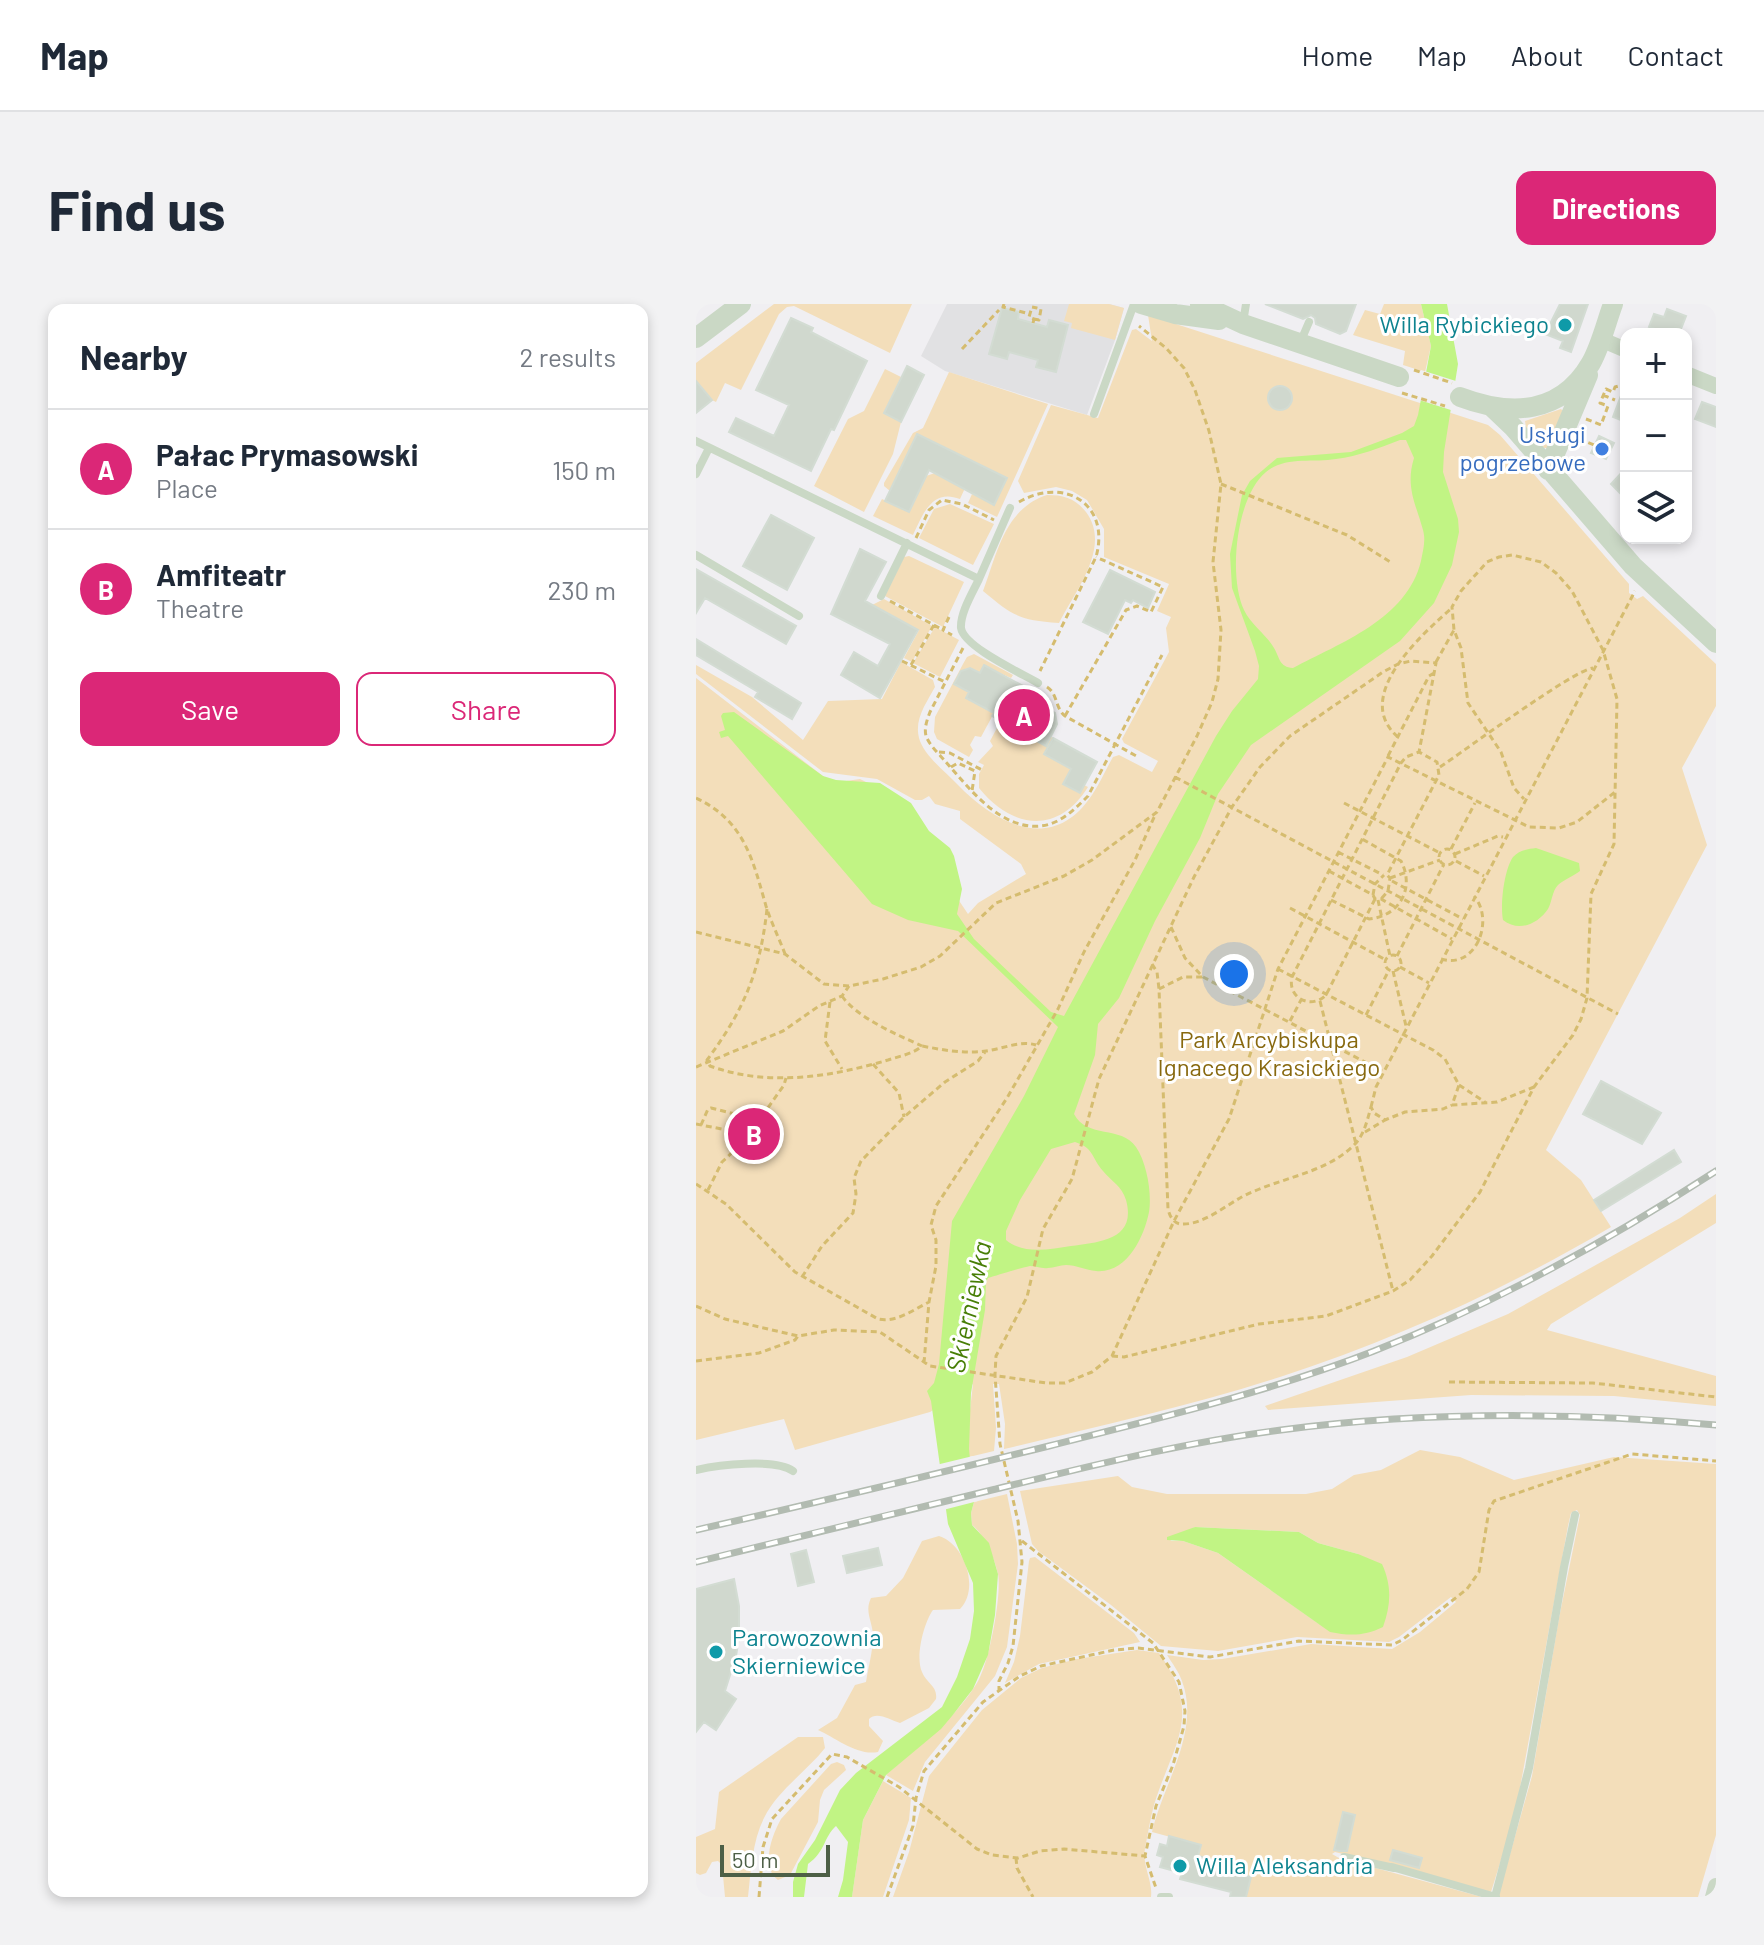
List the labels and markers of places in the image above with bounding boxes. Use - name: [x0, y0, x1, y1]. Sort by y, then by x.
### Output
- place label: Willa Rybickiego: [1379, 309, 1549, 338]
- marker: Willa Rybickiego: [1556, 316, 1574, 334]
- place label: Usługi pogrzebowe: [1459, 419, 1586, 476]
- marker: Usługi pogrzebowe: [1593, 440, 1611, 458]
- pin: A: [998, 685, 1050, 745]
- pin: B: [728, 1104, 780, 1164]
- place label: Parowozownia Skierniewice: [732, 1622, 882, 1679]
- marker: Parowozownia Skierniewice: [707, 1643, 725, 1661]
- place label: Willa Aleksandria: [1196, 1850, 1373, 1879]
- marker: Willa Aleksandria: [1171, 1857, 1189, 1875]

